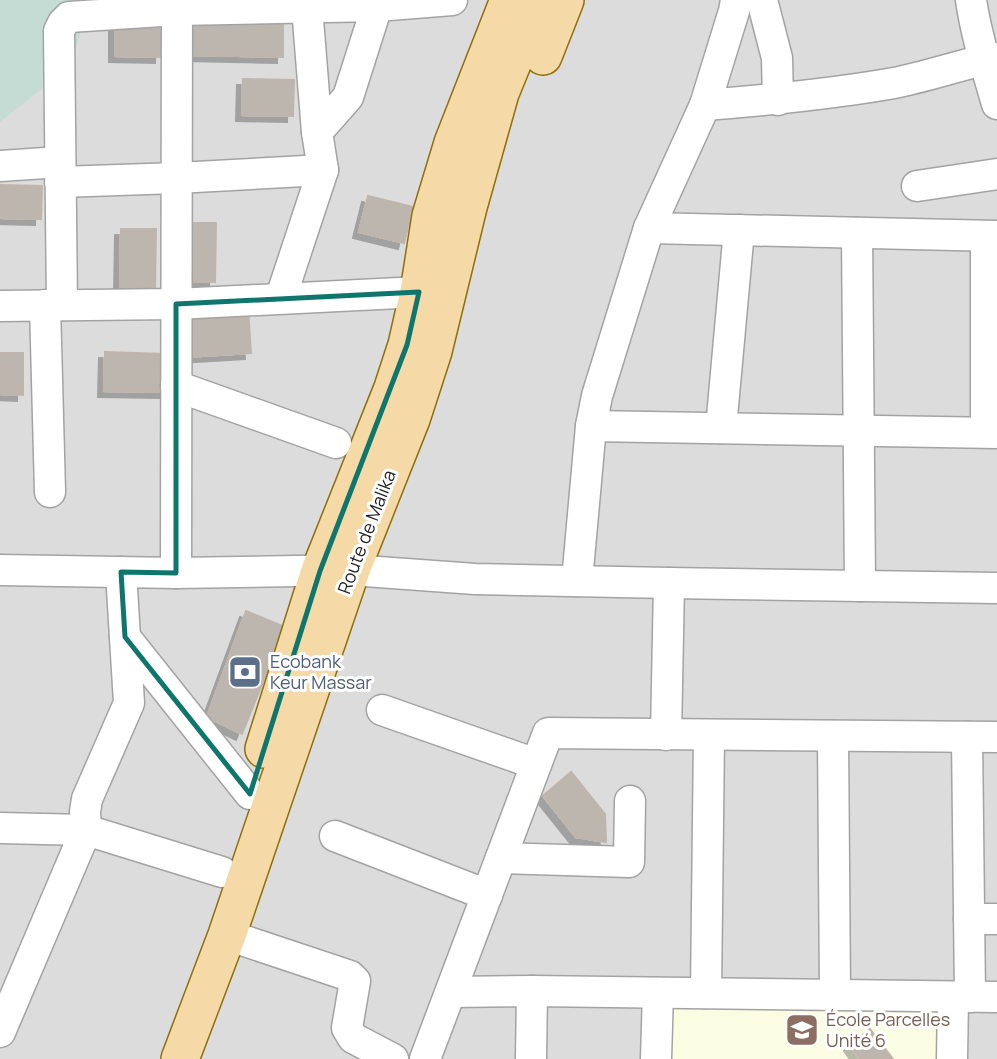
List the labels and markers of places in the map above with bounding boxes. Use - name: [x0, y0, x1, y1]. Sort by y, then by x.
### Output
- place label: Ecobank Keur Massar: [270, 649, 372, 694]
- bank icon: Ecobank Keur Massar: [226, 653, 264, 691]
- place label: École Parcelles Unité 6: [826, 1007, 950, 1052]
- school or university icon: École Parcelles Unité 6: [783, 1011, 821, 1049]

